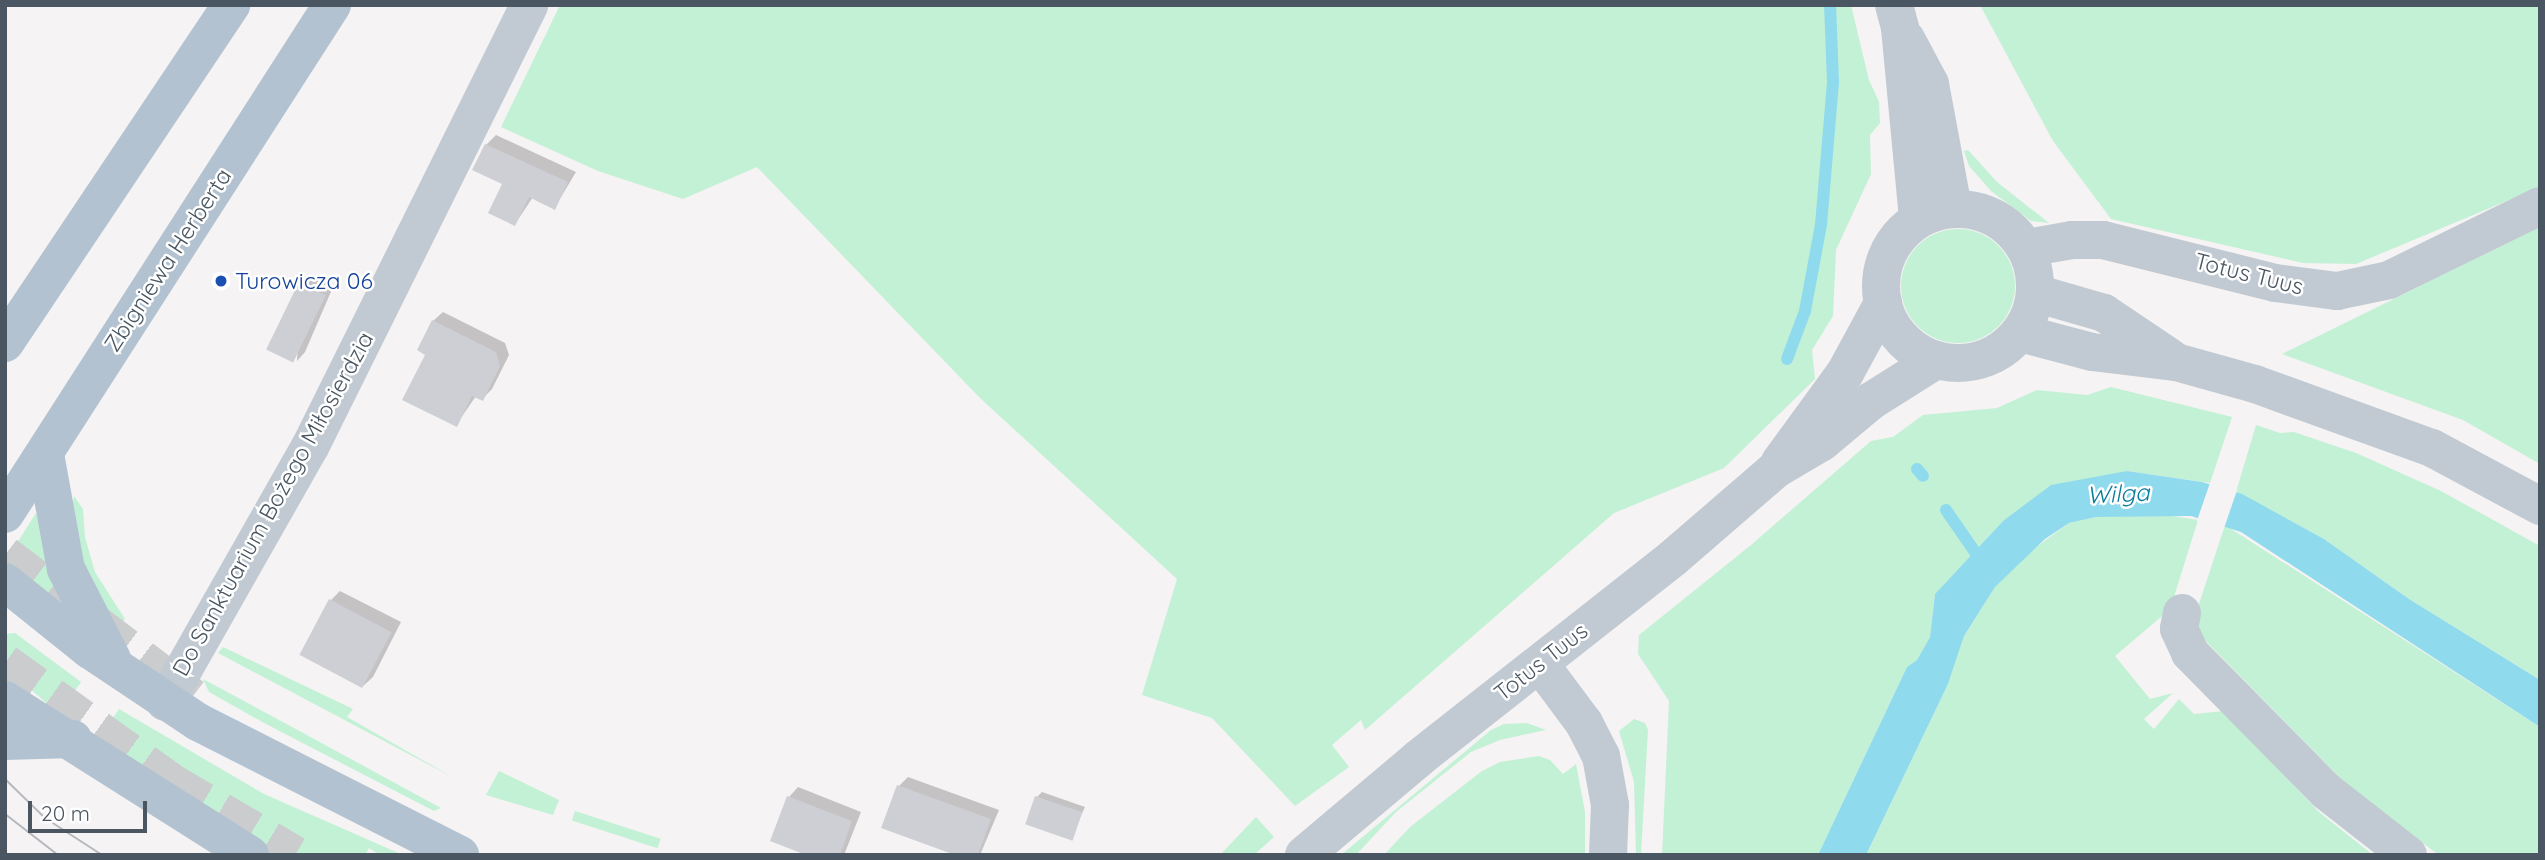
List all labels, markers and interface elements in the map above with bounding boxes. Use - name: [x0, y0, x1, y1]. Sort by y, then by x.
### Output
- street label: Zbigniewa Herberta: [98, 163, 238, 357]
- street label: Totus Tuus: [2192, 247, 2306, 301]
- place label: Turowicza 06: [235, 267, 373, 295]
- marker: Turowicza 06: [213, 273, 229, 289]
- street label: Do Sanktuarium Bożego Miłosierdzia: [167, 327, 379, 681]
- water label: Wilga: [2086, 478, 2150, 510]
- street label: Totus Tuus: [1489, 617, 1593, 707]
- scale bar: [32, 786, 150, 830]
- text: 20 m: [41, 800, 90, 826]

